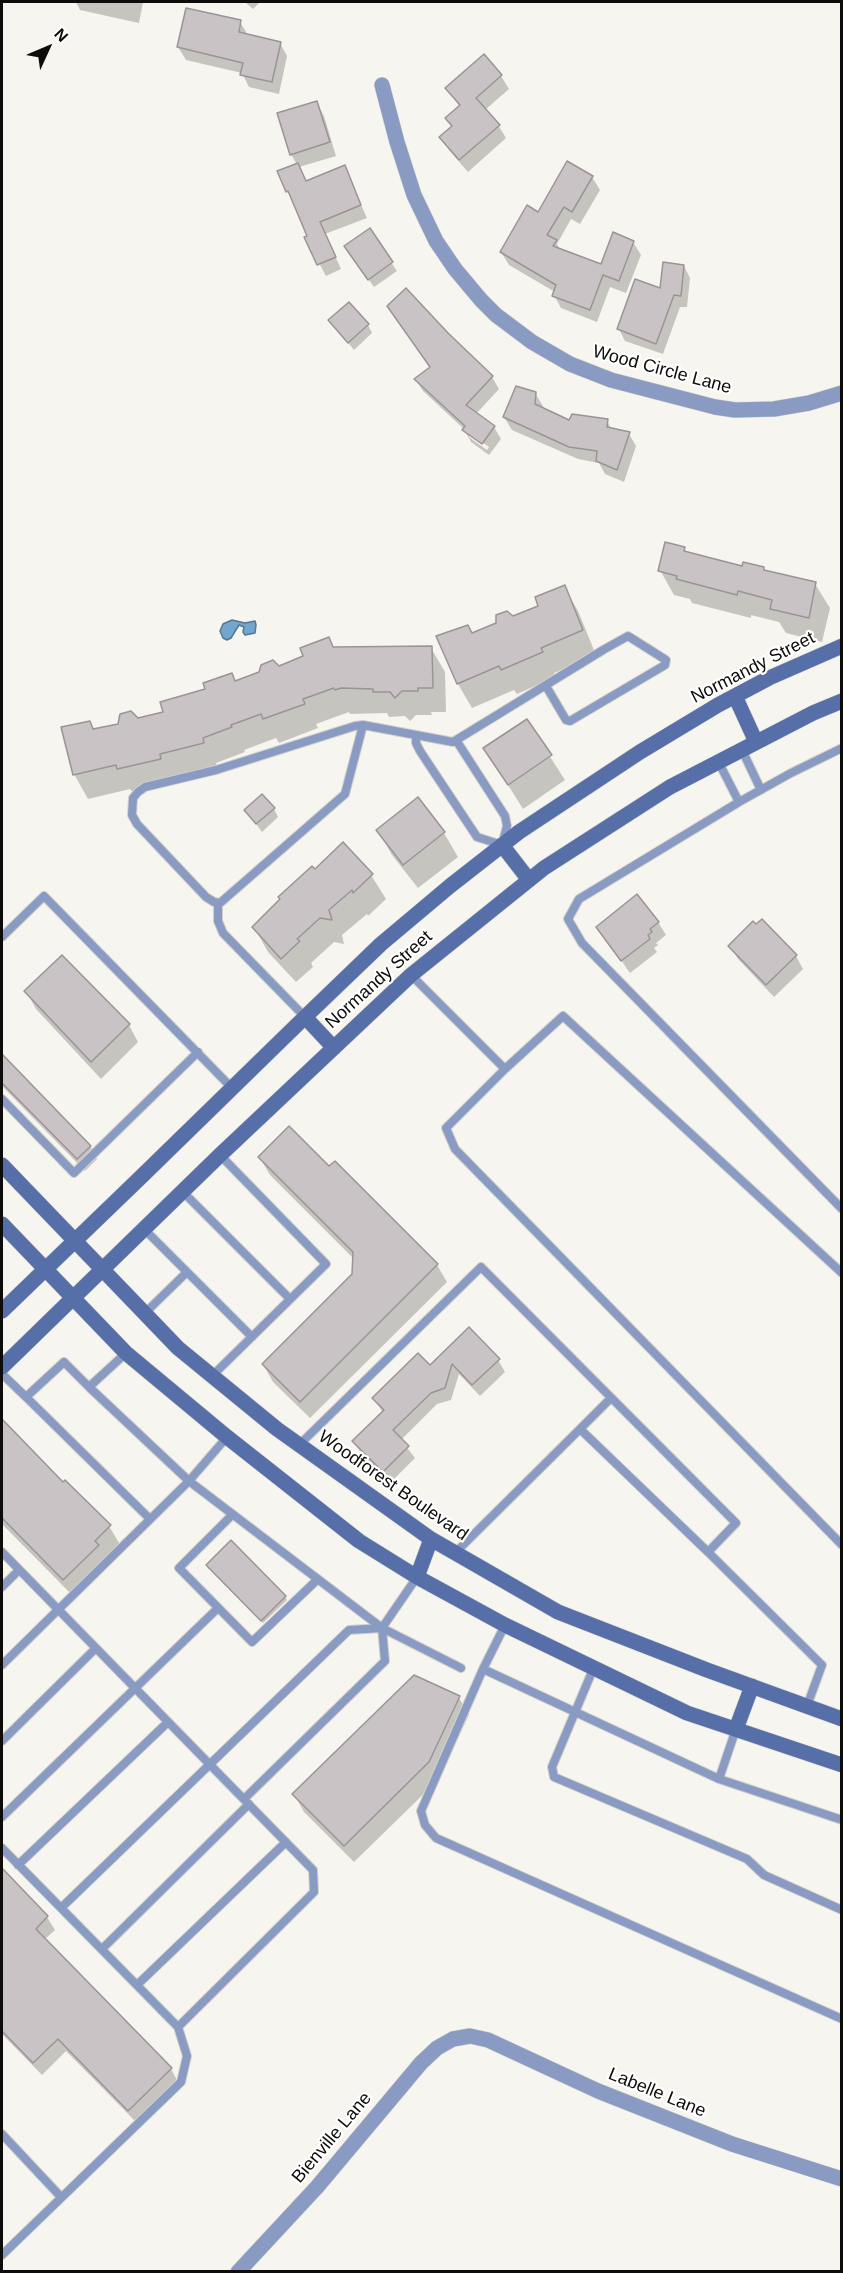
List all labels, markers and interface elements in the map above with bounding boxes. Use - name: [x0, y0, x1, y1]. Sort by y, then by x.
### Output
- north arrow: [18, 18, 78, 78]
- text: N: [51, 25, 71, 45]
- street label: Wood Circle Lane: [590, 341, 734, 399]
- street label: Normandy Street: [687, 627, 819, 709]
- street label: Normandy Street: [321, 926, 437, 1034]
- street label: Woodforest Boulevard: [314, 1426, 472, 1546]
- street label: Labelle Lane: [605, 2064, 709, 2122]
- street label: Bienville Lane: [288, 2088, 376, 2188]

